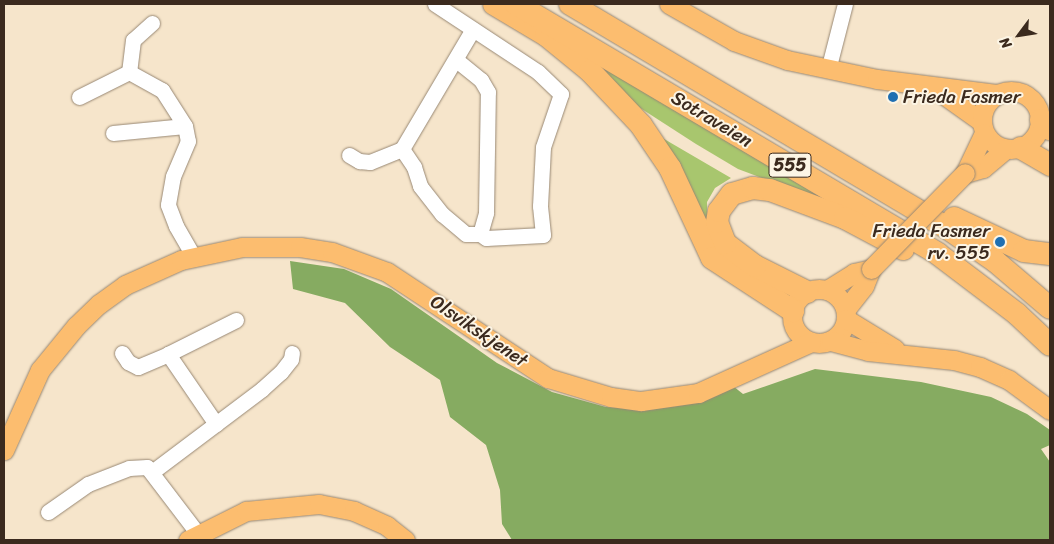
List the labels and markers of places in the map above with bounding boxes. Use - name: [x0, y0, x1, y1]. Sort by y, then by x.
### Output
- place label: Frieda Fasmer: [903, 86, 1021, 108]
- marker: Frieda Fasmer: [887, 91, 899, 103]
- place label: Frieda Fasmer rv. 555: [872, 220, 990, 264]
- marker: Frieda Fasmer rv. 555: [994, 236, 1006, 248]

